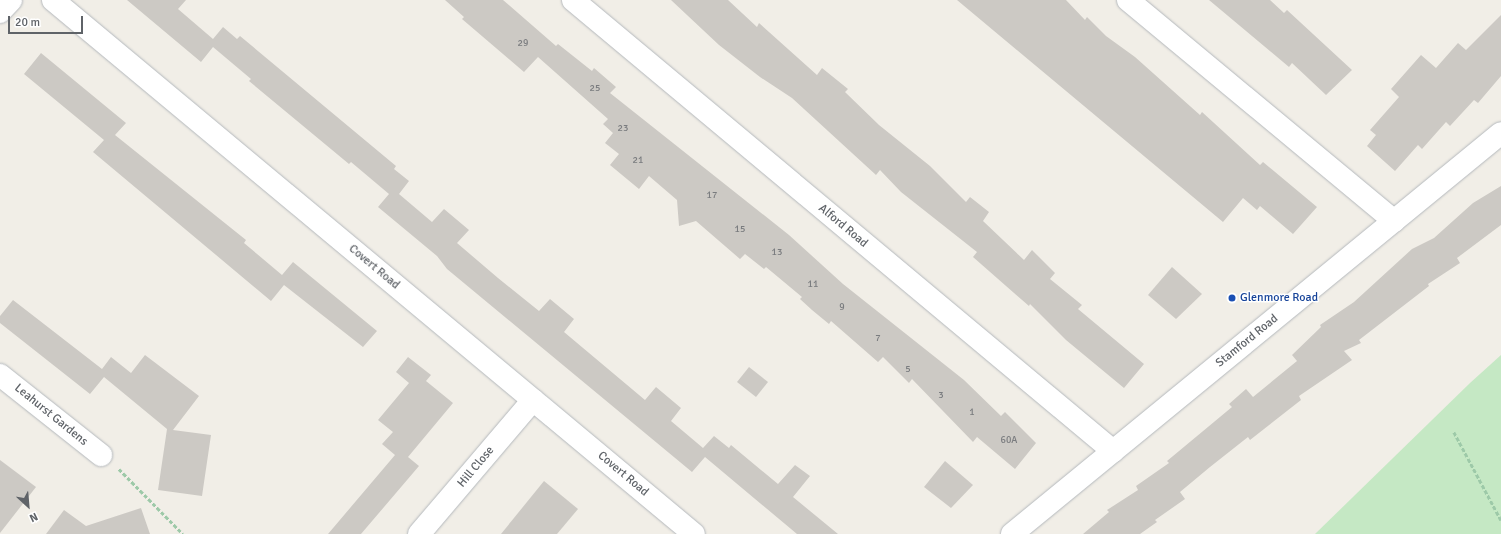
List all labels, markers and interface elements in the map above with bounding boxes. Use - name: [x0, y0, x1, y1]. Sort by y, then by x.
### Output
- scale bar: [10, 8, 85, 34]
- text: 20 m: [15, 15, 40, 30]
- house number: 29: [518, 38, 528, 50]
- house number: 25: [590, 83, 600, 95]
- house number: 23: [618, 123, 628, 135]
- house number: 21: [633, 155, 643, 167]
- house number: 17: [707, 190, 717, 202]
- street label: Alford Road: [815, 201, 871, 251]
- house number: 15: [735, 224, 745, 236]
- street label: Covert Road: [346, 242, 402, 292]
- house number: 13: [772, 247, 782, 259]
- house number: 11: [808, 279, 818, 291]
- place label: Glenmore Road: [1240, 291, 1318, 305]
- marker: Glenmore Road: [1227, 293, 1237, 303]
- house number: 9: [839, 302, 845, 314]
- street label: Stamford Road: [1213, 312, 1281, 370]
- house number: 7: [875, 333, 881, 345]
- house number: 5: [905, 364, 911, 376]
- street label: Leahurst Gardens: [12, 381, 90, 449]
- house number: 3: [938, 390, 944, 402]
- house number: 1: [969, 407, 975, 419]
- house number: 60A: [1001, 435, 1017, 447]
- street label: Hill Close: [455, 444, 497, 490]
- street label: Covert Road: [595, 449, 651, 499]
- north arrow: [8, 486, 48, 526]
- text: N: [27, 510, 40, 525]

